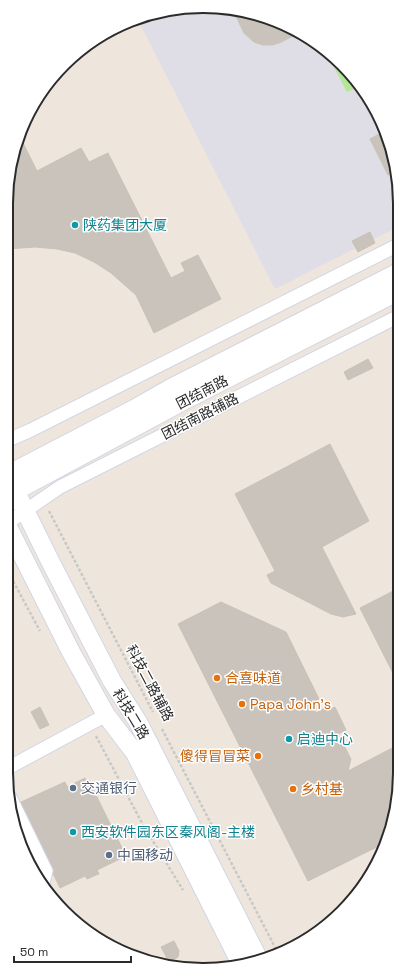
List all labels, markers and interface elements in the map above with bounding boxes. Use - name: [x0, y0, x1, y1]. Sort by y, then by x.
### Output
- place label: 陕药集团大厦: [83, 216, 167, 234]
- marker: 陕药集团大厦: [70, 220, 80, 230]
- street label: 团结南路: [173, 371, 231, 413]
- street label: 团结南路辅路: [158, 389, 242, 443]
- street label: 科技二路辅路: [123, 642, 177, 724]
- place label: 合喜味道: [225, 669, 281, 687]
- marker: 合喜味道: [212, 673, 222, 683]
- street label: 科技二路: [109, 686, 153, 742]
- place label: Papa John's: [250, 695, 331, 713]
- marker: Papa John's: [237, 699, 247, 709]
- place label: 启迪中心: [297, 730, 353, 748]
- marker: 启迪中心: [284, 734, 294, 744]
- place label: 傻得冒冒菜: [180, 747, 250, 765]
- marker: 傻得冒冒菜: [253, 751, 263, 761]
- place label: 交通银行: [81, 779, 137, 797]
- place label: 乡村基: [301, 780, 343, 798]
- marker: 交通银行: [68, 783, 78, 793]
- marker: 乡村基: [288, 784, 298, 794]
- place label: 西安软件园东区秦风阁-主楼: [81, 823, 255, 841]
- marker: 西安软件园东区秦风阁-主楼: [68, 827, 78, 837]
- place label: 中国移动: [117, 846, 173, 864]
- marker: 中国移动: [104, 850, 114, 860]
- scale bar: [14, 938, 131, 964]
- text: 50 m: [20, 944, 48, 960]

